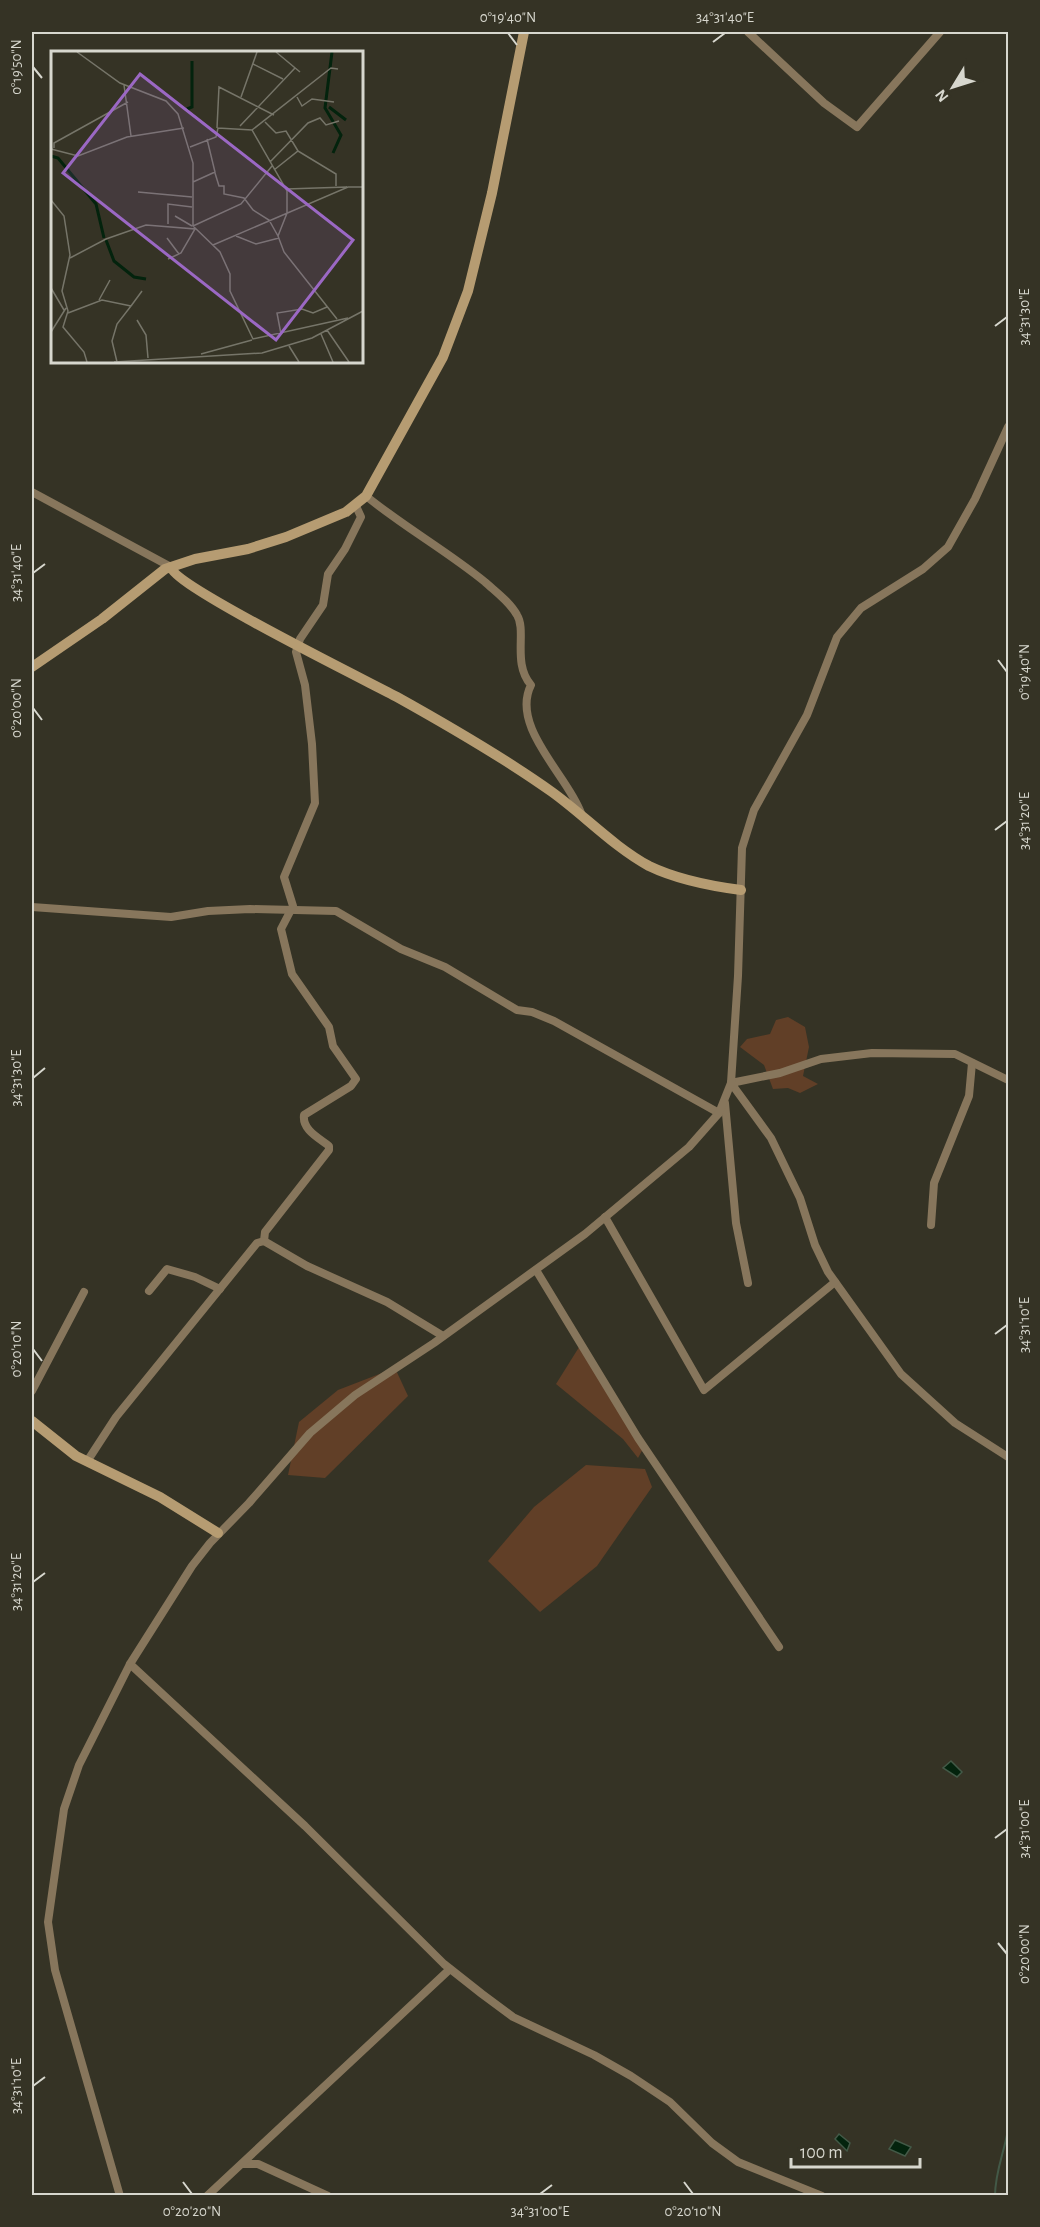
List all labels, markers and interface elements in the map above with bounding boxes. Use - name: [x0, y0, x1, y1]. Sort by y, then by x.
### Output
- text: 0°19'40"N: [480, 10, 536, 25]
- text: 34°31'40"E: [696, 10, 754, 25]
- text: 0°19'50"N: [9, 39, 24, 95]
- inset map: [51, 51, 363, 363]
- north arrow: [923, 57, 983, 117]
- text: N: [932, 86, 952, 105]
- text: 34°31'30"E: [1017, 288, 1032, 346]
- text: 34°31'40"E: [9, 544, 24, 602]
- text: 0°19'40"N: [1017, 644, 1032, 700]
- text: 0°20'00"N: [9, 678, 24, 738]
- text: 34°31'20"E: [1017, 792, 1032, 850]
- text: 34°31'30"E: [9, 1049, 24, 1107]
- text: 34°31'10"E: [1017, 1297, 1032, 1353]
- text: 0°20'10"N: [9, 1320, 24, 1378]
- text: 34°31'20"E: [9, 1553, 24, 1611]
- text: 34°31'00"E: [1017, 1800, 1032, 1858]
- text: 0°20'00"N: [1017, 1924, 1032, 1984]
- text: 34°31'10"E: [9, 2058, 24, 2114]
- scale bar: [791, 2131, 920, 2169]
- text: 100 m: [800, 2144, 843, 2162]
- text: 0°20'20"N: [163, 2204, 221, 2219]
- text: 34°31'00"E: [511, 2204, 569, 2219]
- text: 0°20'10"N: [664, 2204, 722, 2219]

